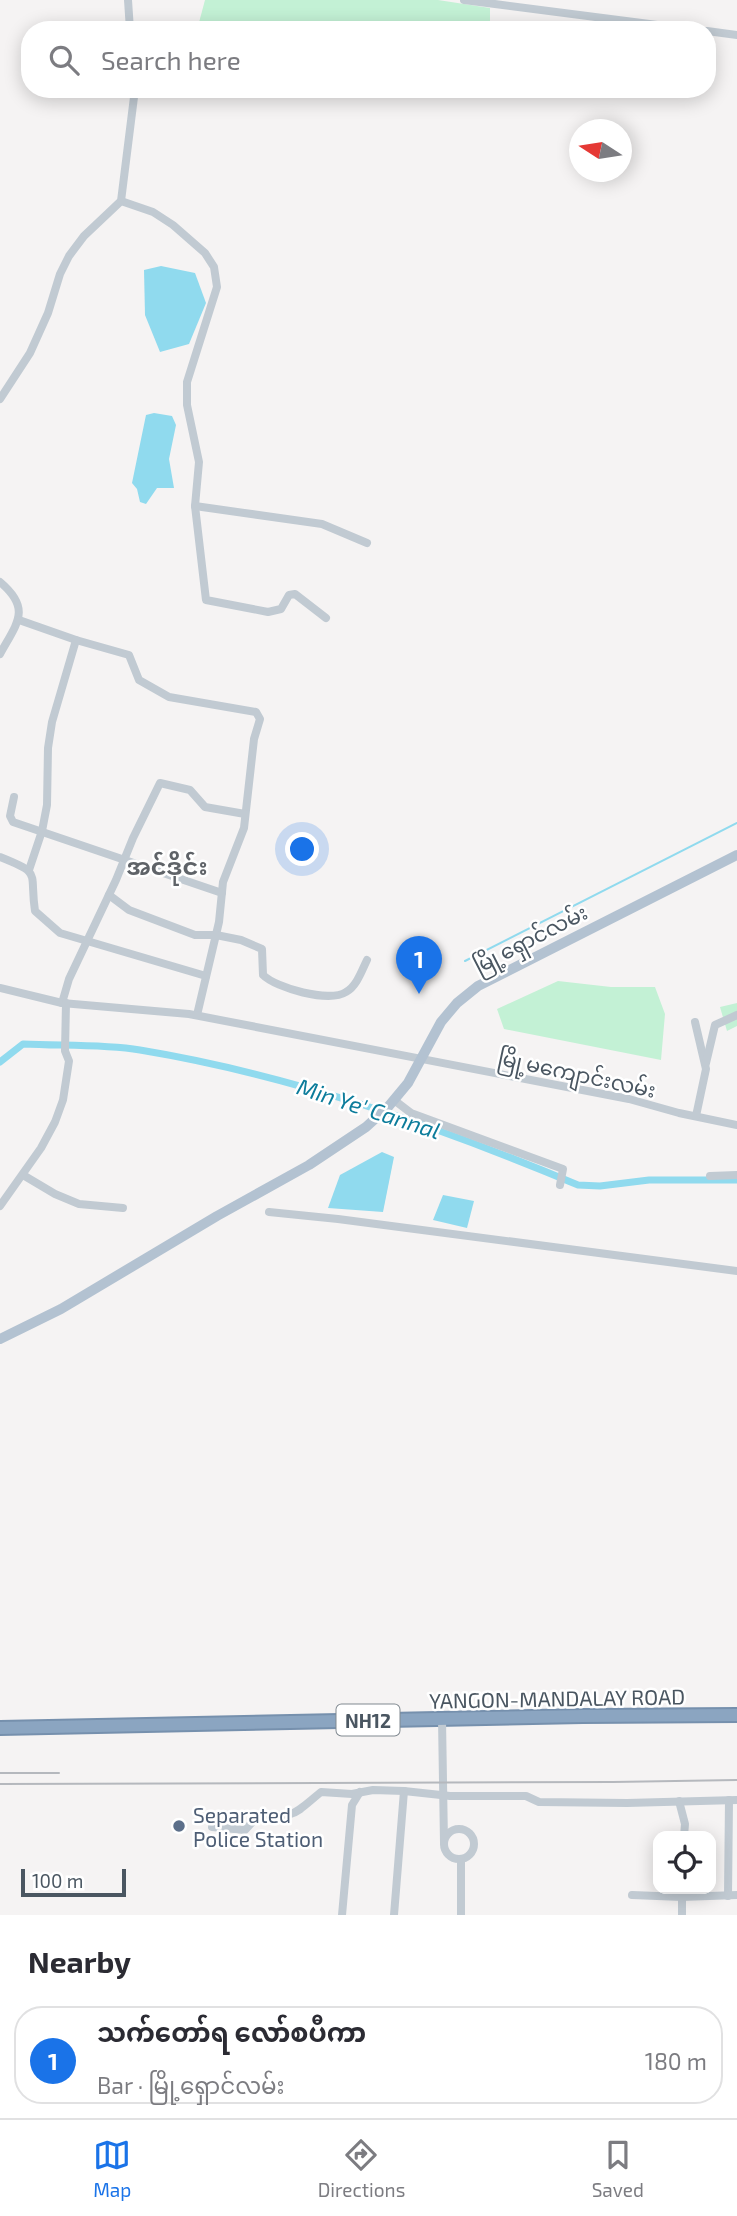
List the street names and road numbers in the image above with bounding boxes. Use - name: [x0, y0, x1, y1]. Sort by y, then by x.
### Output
- street label: မြို့ရှောင်လမ်း: [468, 897, 594, 983]
- street label: မြို့မကျောင်းလမ်း: [494, 1042, 659, 1109]
- street label: YANGON-MANDALAY ROAD: [429, 1683, 685, 1713]
- road number: NH12: [336, 1704, 400, 1736]

